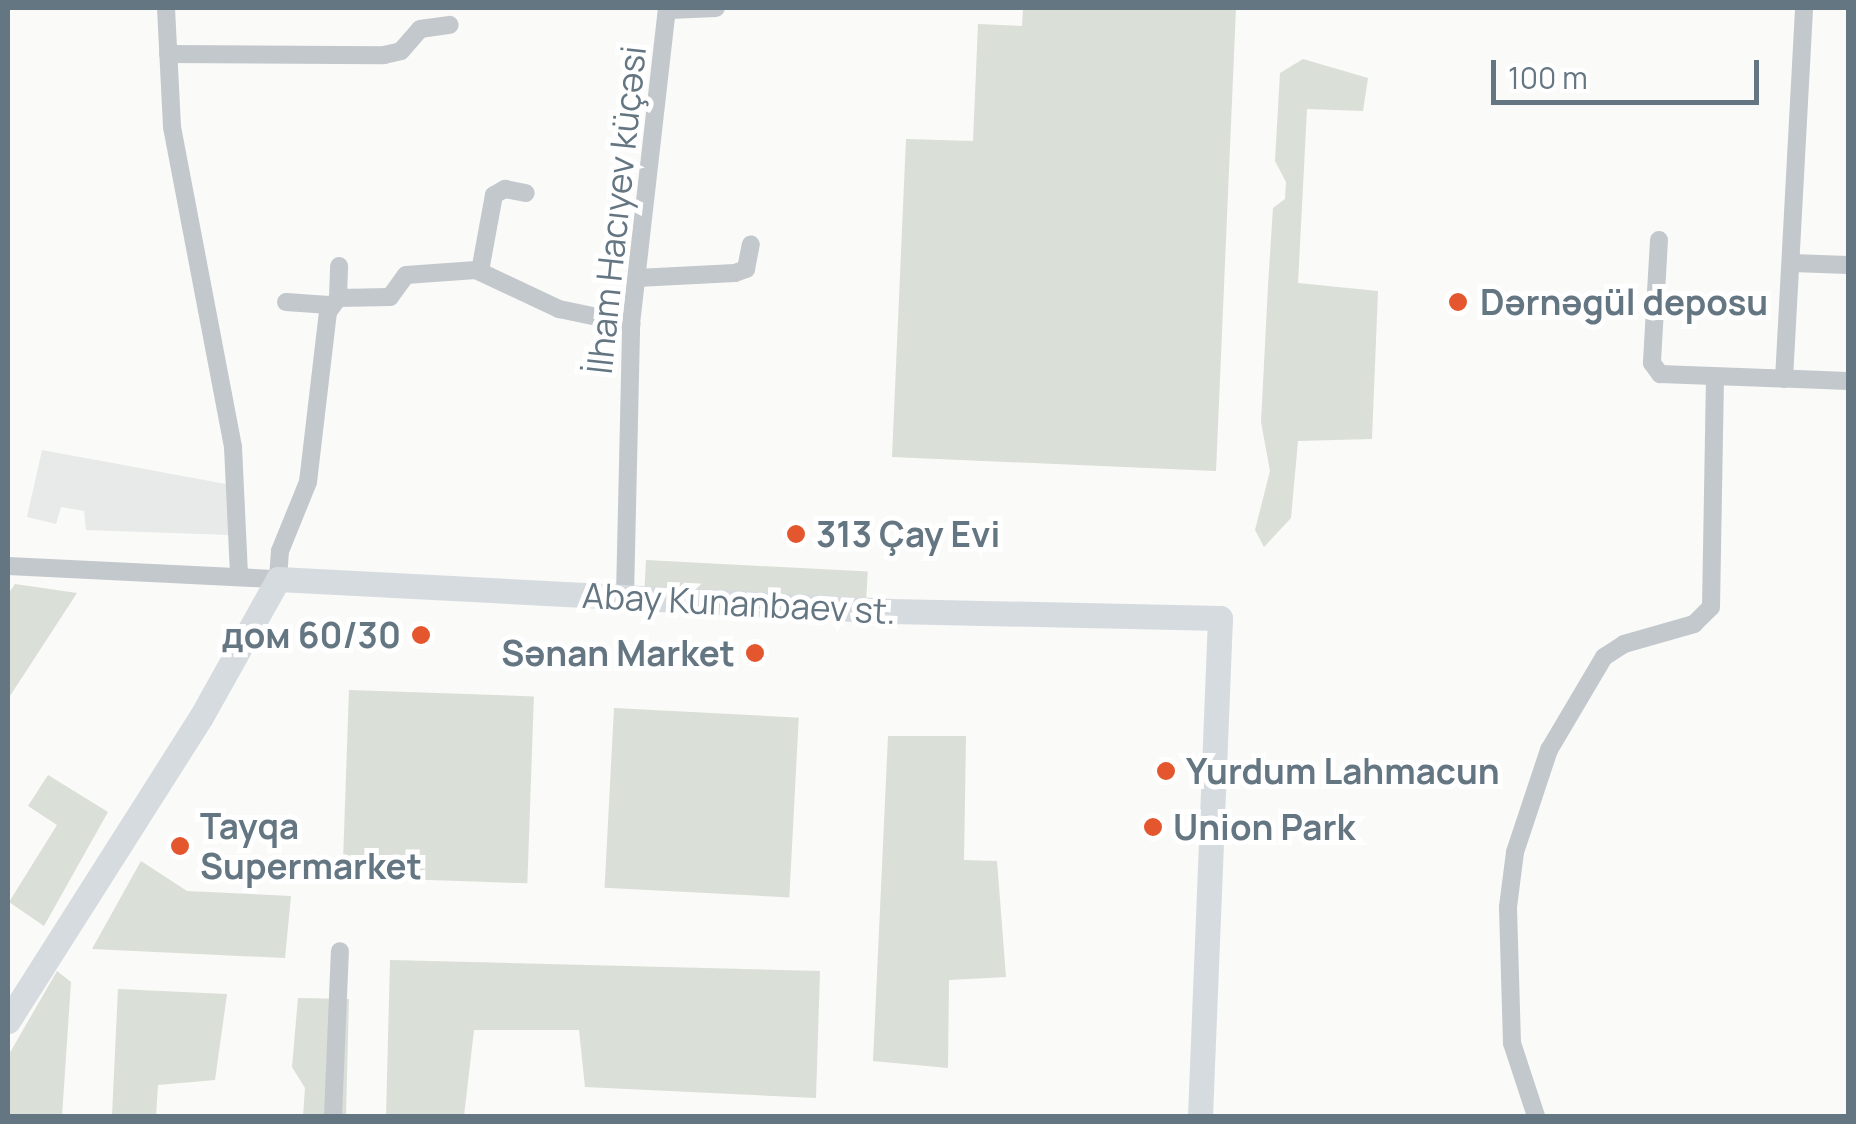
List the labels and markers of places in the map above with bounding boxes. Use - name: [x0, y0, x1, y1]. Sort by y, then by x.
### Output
- place label: Dərnəgül deposu: [1480, 281, 1768, 323]
- marker: Dərnəgül deposu: [1445, 289, 1471, 315]
- place label: 313 Çay Evi: [816, 513, 1000, 555]
- marker: 313 Çay Evi: [785, 523, 807, 545]
- place label: дом 60/30: [222, 614, 401, 656]
- marker: дом 60/30: [410, 624, 432, 646]
- place label: Sənan Market: [501, 632, 735, 674]
- marker: Sənan Market: [744, 642, 766, 664]
- place label: Yurdum Lahmacun: [1186, 750, 1500, 792]
- marker: Yurdum Lahmacun: [1155, 760, 1177, 782]
- place label: Tayqa Supermarket: [200, 805, 422, 887]
- place label: Union Park: [1173, 806, 1355, 848]
- marker: Union Park: [1142, 816, 1164, 838]
- marker: Tayqa Supermarket: [169, 835, 191, 857]

